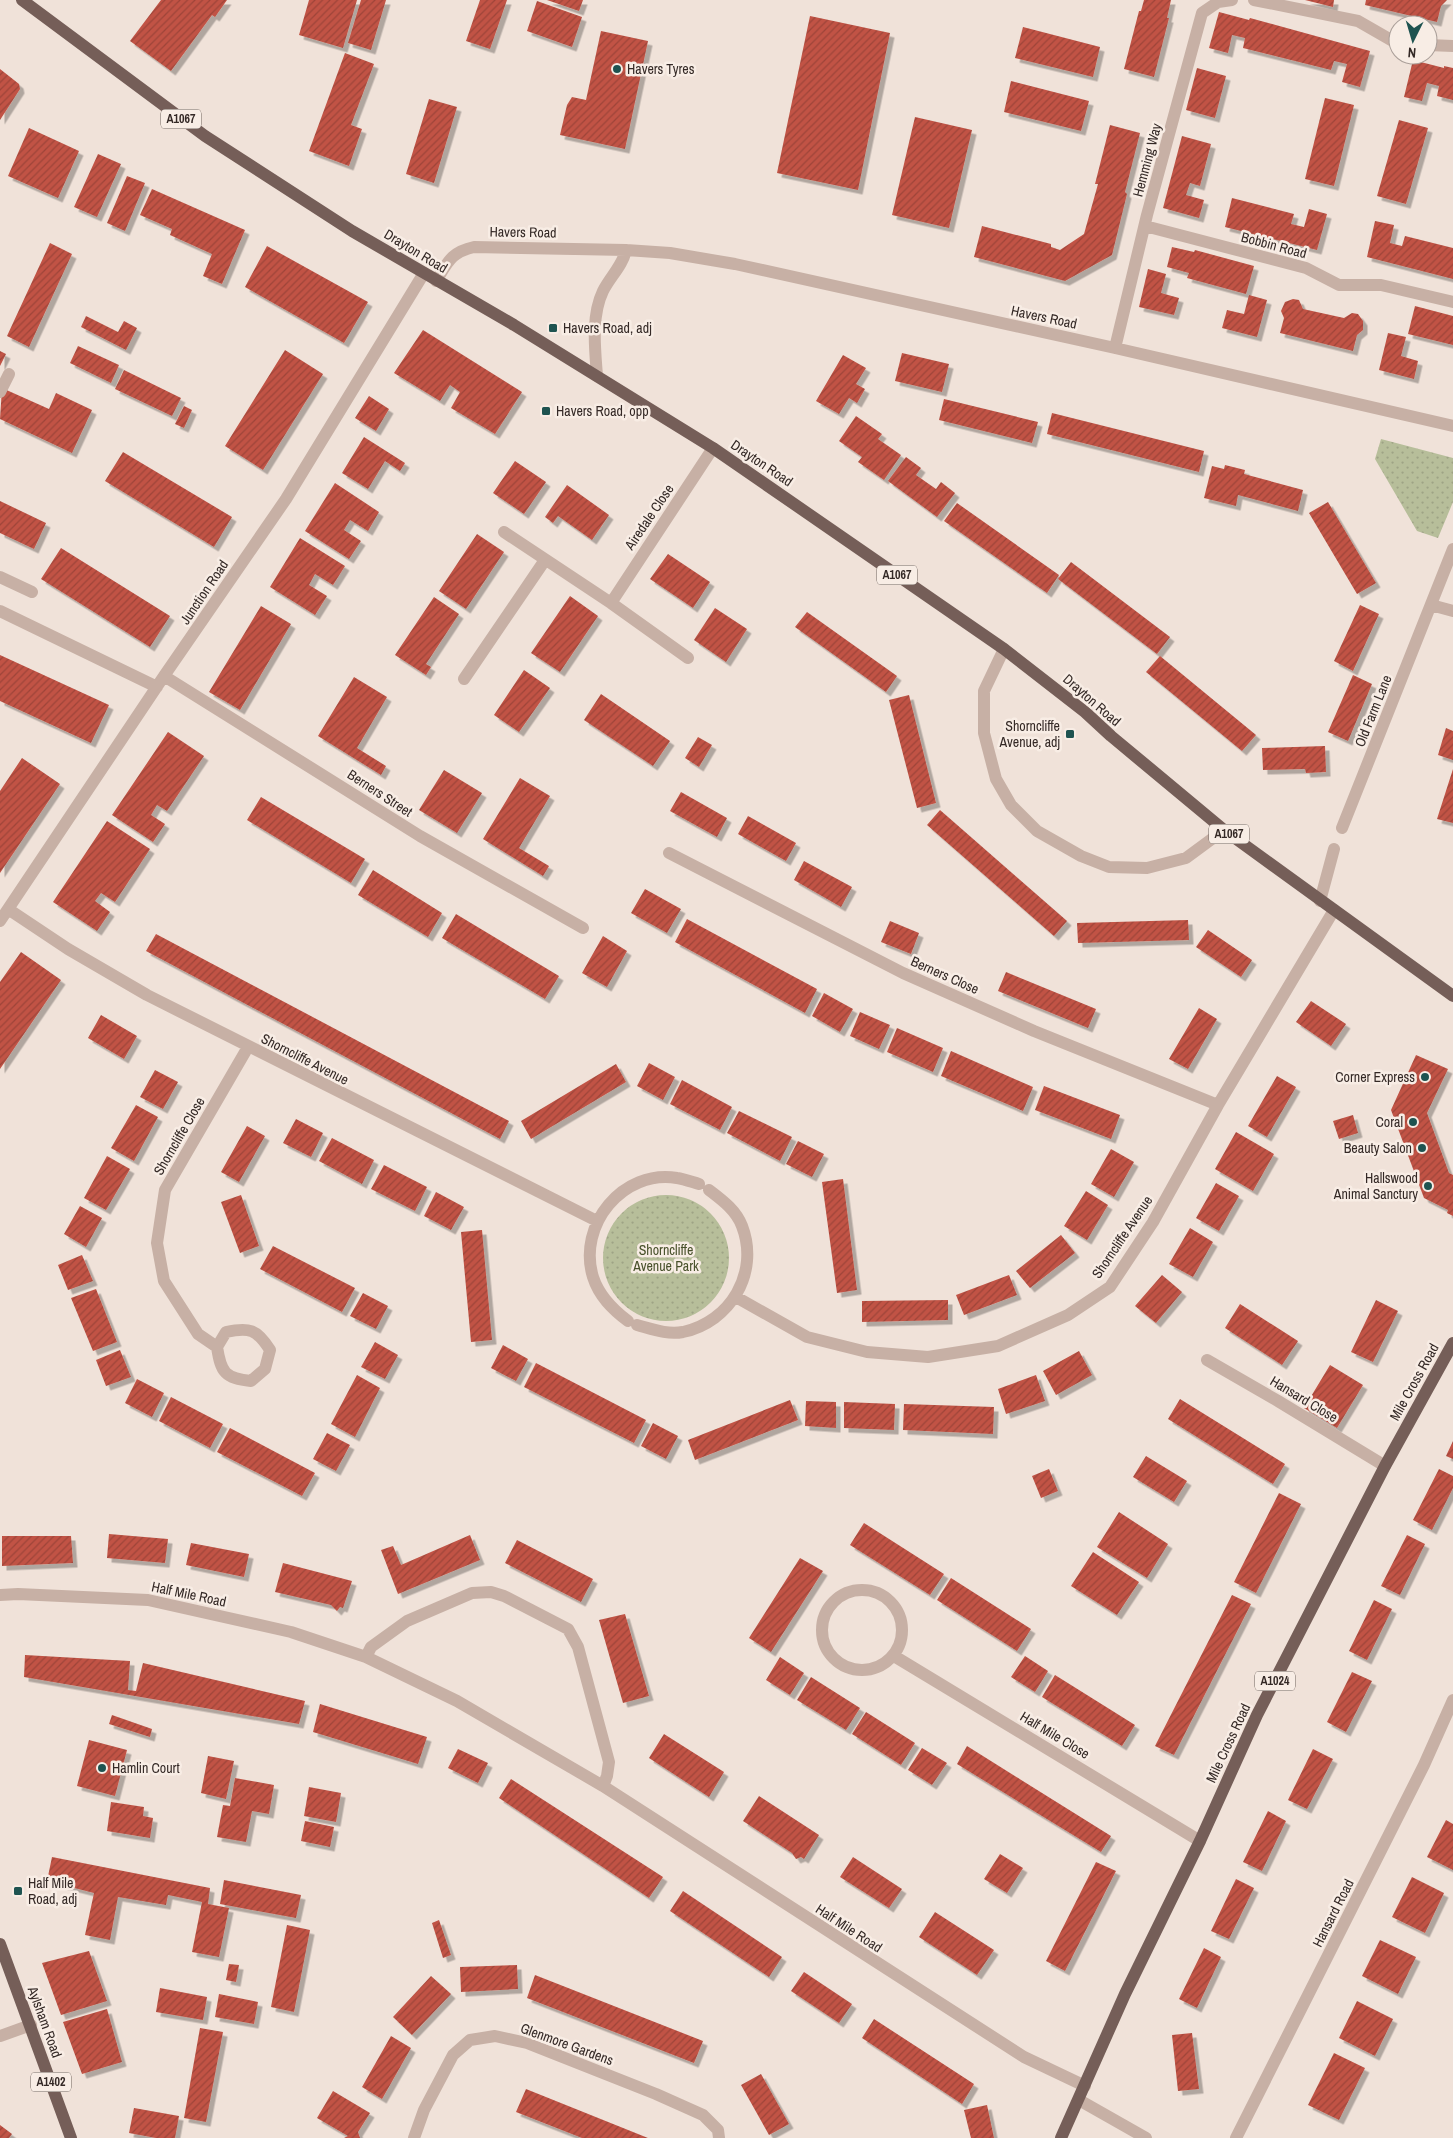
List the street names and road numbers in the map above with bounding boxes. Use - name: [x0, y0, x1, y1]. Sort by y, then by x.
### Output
- road number: A1067: [161, 110, 201, 128]
- street label: Hemming Way: [1129, 121, 1166, 199]
- street label: Havers Road: [489, 222, 557, 242]
- street label: Drayton Road: [381, 225, 451, 277]
- street label: Bobbin Road: [1239, 228, 1309, 262]
- street label: Havers Road: [1009, 301, 1079, 333]
- street label: Drayton Road: [728, 436, 796, 490]
- street label: Airedale Close: [620, 481, 678, 554]
- street label: Junction Road: [176, 556, 232, 628]
- road number: A1067: [877, 566, 917, 584]
- street label: Drayton Road: [1059, 670, 1125, 730]
- street label: Old Farm Lane: [1350, 672, 1396, 750]
- street label: Berners Street: [344, 765, 416, 821]
- road number: A1067: [1209, 824, 1249, 844]
- street label: Berners Close: [908, 952, 982, 998]
- street label: Shorncliffe Avenue: [258, 1029, 352, 1089]
- street label: Shorncliffe Close: [149, 1094, 209, 1178]
- street label: Shorncliffe Avenue: [1088, 1192, 1156, 1282]
- street label: Mile Cross Road: [1385, 1340, 1443, 1424]
- street label: Hansard Close: [1267, 1372, 1341, 1426]
- street label: Half Mile Road: [150, 1577, 228, 1611]
- road number: A1024: [1255, 1672, 1295, 1690]
- street label: Mile Cross Road: [1202, 1700, 1254, 1786]
- street label: Half Mile Close: [1017, 1707, 1093, 1763]
- street label: Hansard Road: [1308, 1876, 1358, 1950]
- street label: Half Mile Road: [812, 1900, 886, 1956]
- street label: Aylsham Road: [23, 1983, 66, 2060]
- street label: Glenmore Gardens: [518, 2019, 616, 2069]
- road number: A1402: [31, 2072, 71, 2092]

